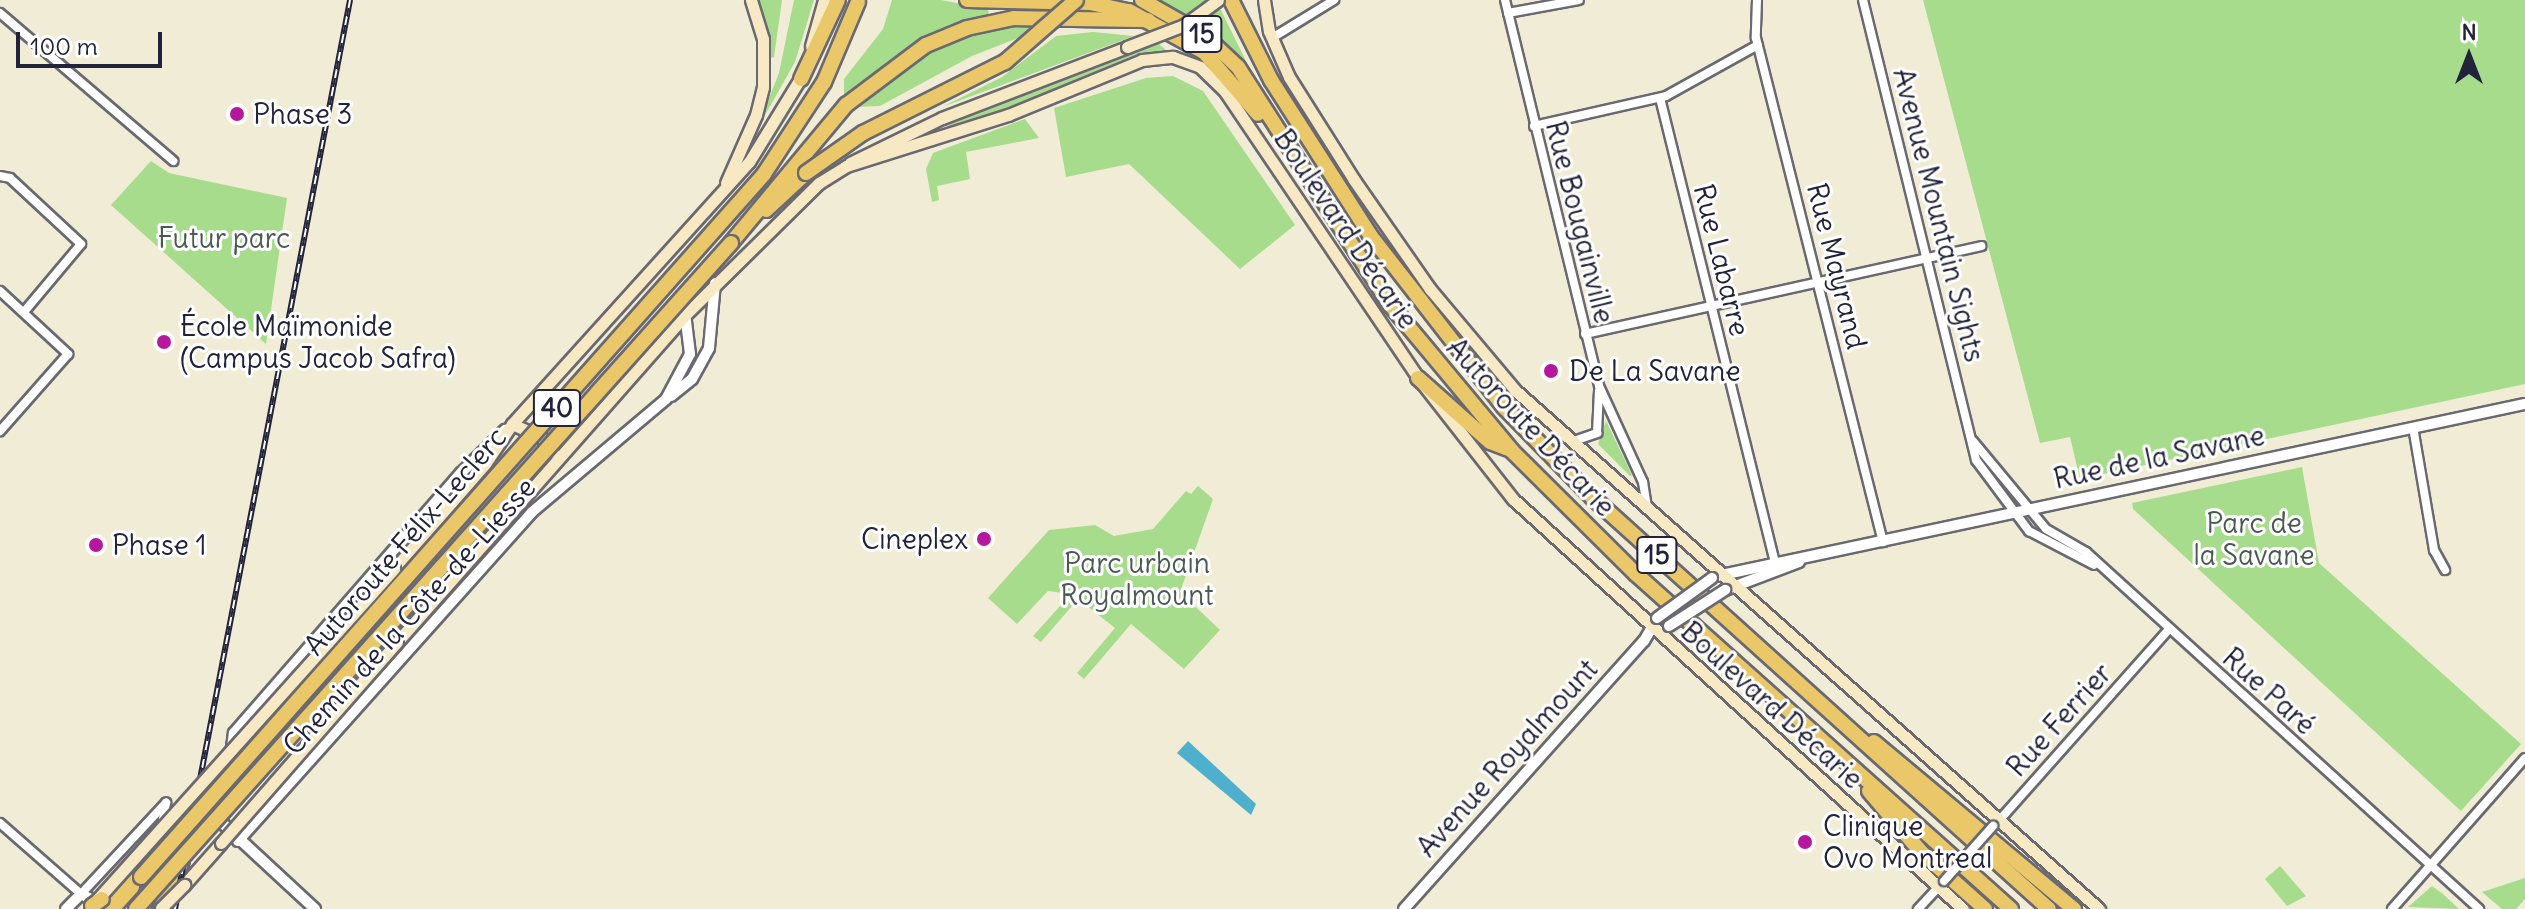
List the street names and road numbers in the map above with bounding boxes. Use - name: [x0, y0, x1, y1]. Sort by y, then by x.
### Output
- road number: 15: [1180, 12, 1224, 56]
- street label: Avenue Mountain Sights: [1886, 65, 1992, 365]
- street label: Rue Bougainville: [1539, 117, 1621, 327]
- street label: Boulevard Décarie: [1267, 123, 1425, 335]
- street label: Rue Mayrand: [1800, 180, 1874, 352]
- street label: Rue Labarre: [1687, 181, 1757, 339]
- street label: Autoroute Décarie: [1440, 331, 1622, 523]
- road number: 40: [531, 386, 583, 430]
- street label: Rue de la Savane: [2050, 418, 2268, 496]
- street label: Autoroute Félix-Leclerc: [297, 420, 513, 662]
- street label: Chemin de la Côte-de-Liesse: [276, 471, 542, 761]
- road number: 15: [1635, 533, 1679, 577]
- street label: Boulevard Décarie: [1674, 614, 1870, 796]
- street label: Rue Paré: [2216, 641, 2322, 741]
- street label: Avenue Royalmount: [1410, 652, 1604, 864]
- street label: Rue Ferrier: [1999, 656, 2119, 784]

